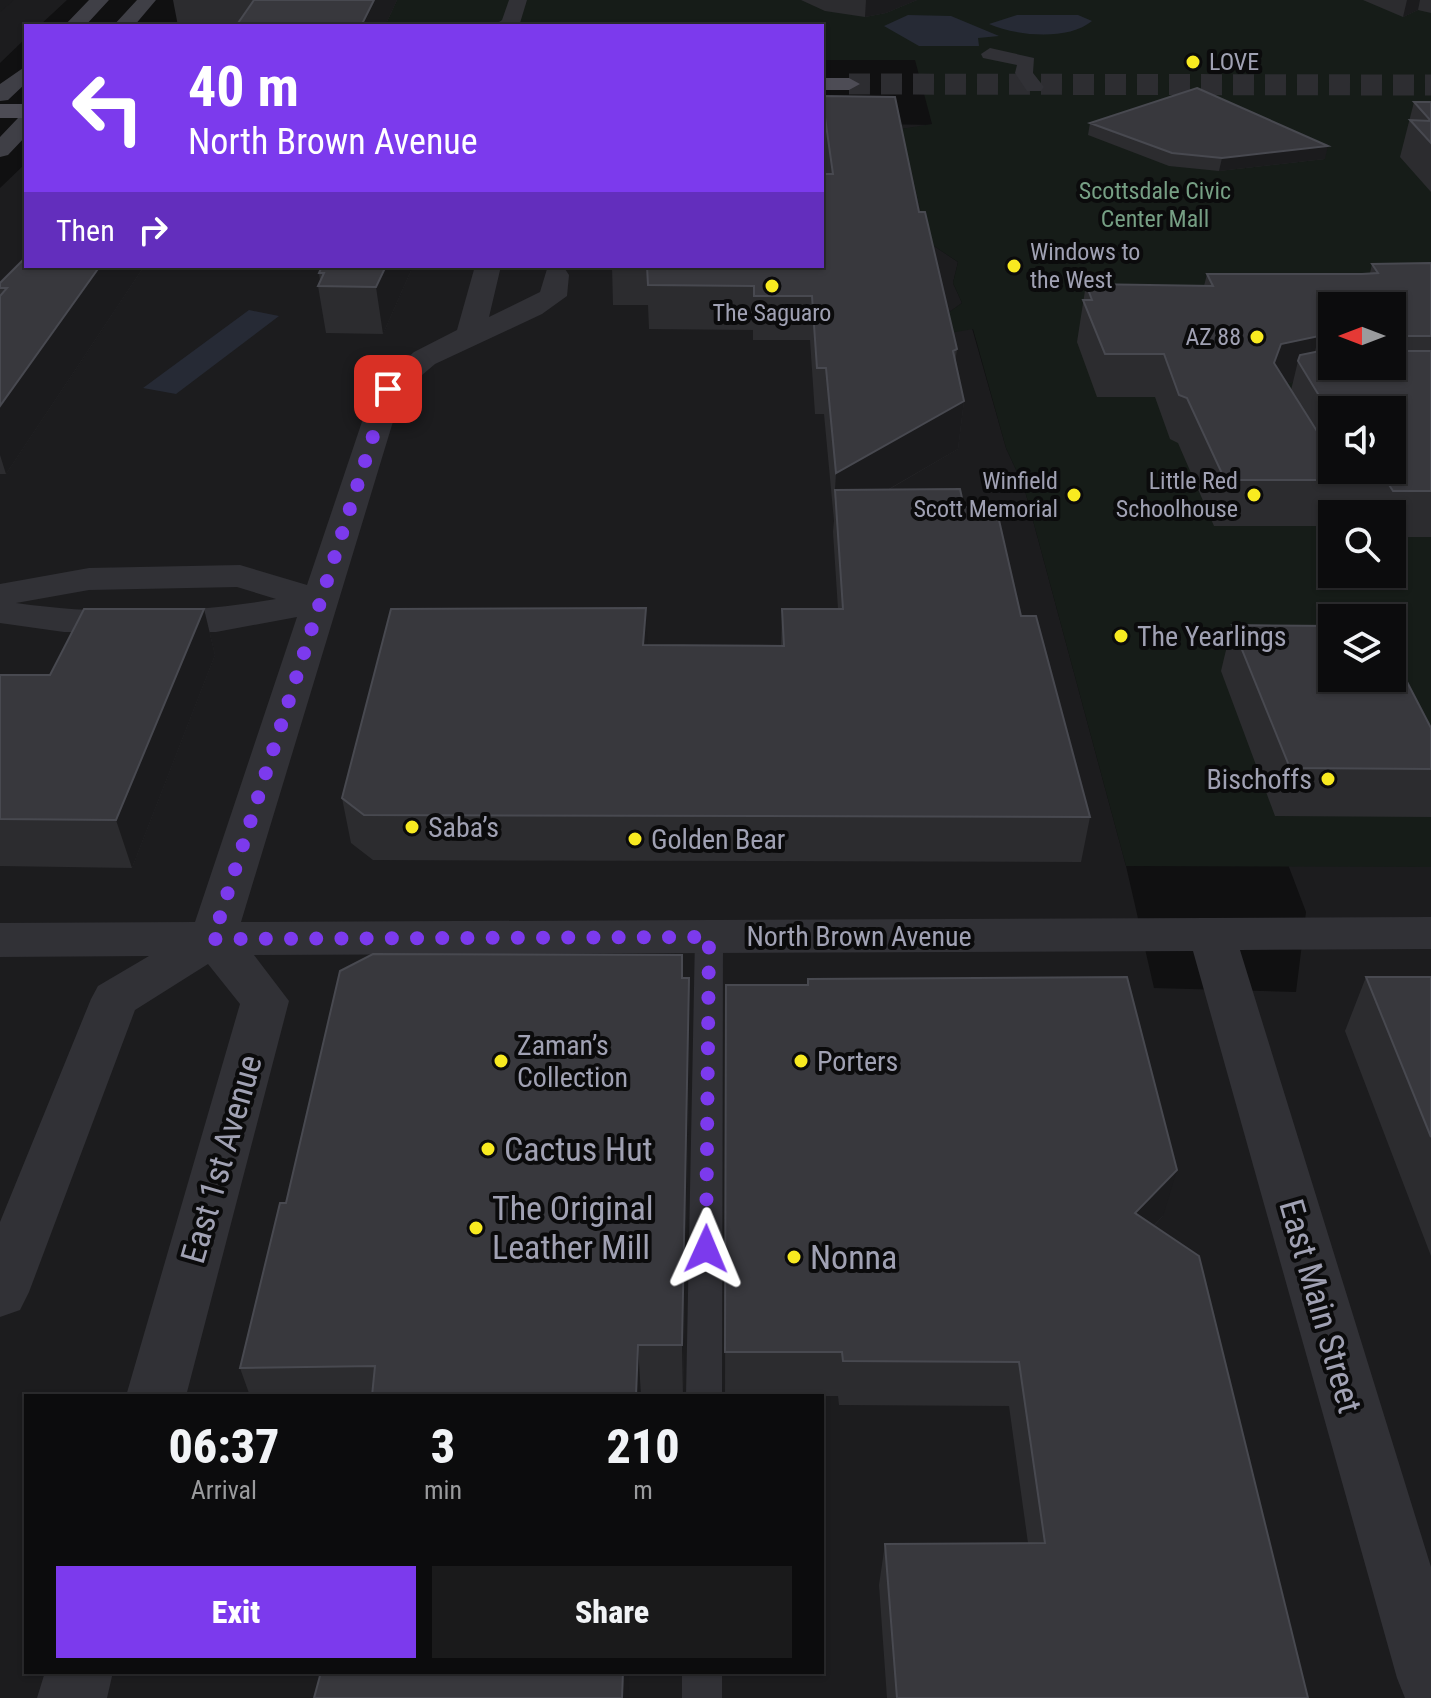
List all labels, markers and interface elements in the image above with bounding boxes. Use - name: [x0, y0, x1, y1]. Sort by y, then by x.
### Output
- place label: LOVE: [1209, 48, 1259, 76]
- marker: LOVE: [1184, 53, 1202, 71]
- text: 40 m: [188, 54, 299, 120]
- icon: left: [56, 56, 160, 160]
- text: North Brown Avenue: [188, 121, 478, 163]
- park label: Scottsdale Civic Center Mall: [1079, 177, 1231, 233]
- icon: right: [131, 208, 175, 252]
- text: Then: [56, 213, 115, 248]
- place label: Windows to the West: [1030, 238, 1140, 294]
- marker: Windows to the West: [1005, 257, 1023, 275]
- marker: The Saguaro: [763, 277, 781, 295]
- north arrow: [1318, 292, 1406, 380]
- map controls: [1318, 292, 1406, 692]
- place label: The Saguaro: [713, 299, 831, 327]
- place label: AZ 88: [1185, 323, 1241, 351]
- marker: AZ 88: [1248, 328, 1266, 346]
- pin: [354, 355, 422, 423]
- icon: arrive: [366, 367, 410, 411]
- button: sound: [1318, 396, 1406, 484]
- place label: Winfield Scott Memorial: [913, 467, 1058, 523]
- place label: Little Red Schoolhouse: [1116, 467, 1238, 523]
- marker: Winfield Scott Memorial: [1065, 486, 1083, 504]
- marker: Little Red Schoolhouse: [1245, 486, 1263, 504]
- button: search: [1318, 500, 1406, 588]
- button: layers: [1318, 604, 1406, 692]
- place label: The Yearlings: [1137, 620, 1287, 653]
- marker: The Yearlings: [1112, 627, 1130, 645]
- place label: Bischoffs: [1207, 763, 1312, 796]
- marker: Bischoffs: [1319, 770, 1337, 788]
- place label: Saba’s: [428, 811, 499, 844]
- marker: Saba’s: [403, 818, 421, 836]
- place label: Golden Bear: [651, 823, 785, 856]
- marker: Golden Bear: [626, 830, 644, 848]
- street label: North Brown Avenue: [746, 920, 972, 953]
- place label: Zaman’s Collection: [517, 1029, 628, 1094]
- place label: Porters: [817, 1045, 898, 1078]
- street label: East 1st Avenue: [172, 1050, 270, 1268]
- marker: Zaman’s Collection: [492, 1052, 510, 1070]
- marker: Porters: [792, 1052, 810, 1070]
- place label: Cactus Hut: [504, 1129, 653, 1169]
- marker: Cactus Hut: [479, 1140, 497, 1158]
- place label: The Original Leather Mill: [492, 1188, 654, 1267]
- street label: East Main Street: [1271, 1195, 1371, 1417]
- position arrow: [664, 1207, 748, 1291]
- marker: The Original Leather Mill: [467, 1219, 485, 1237]
- place label: Nonna: [810, 1237, 897, 1277]
- marker: Nonna: [785, 1248, 803, 1266]
- text: 06:37: [168, 1418, 280, 1475]
- text: 3: [431, 1418, 455, 1475]
- text: 210: [606, 1418, 680, 1475]
- text: Arrival: [191, 1475, 257, 1505]
- text: min: [424, 1475, 462, 1505]
- text: m: [633, 1475, 653, 1505]
- button: Exit: [56, 1566, 416, 1658]
- button: Share: [432, 1566, 792, 1658]

